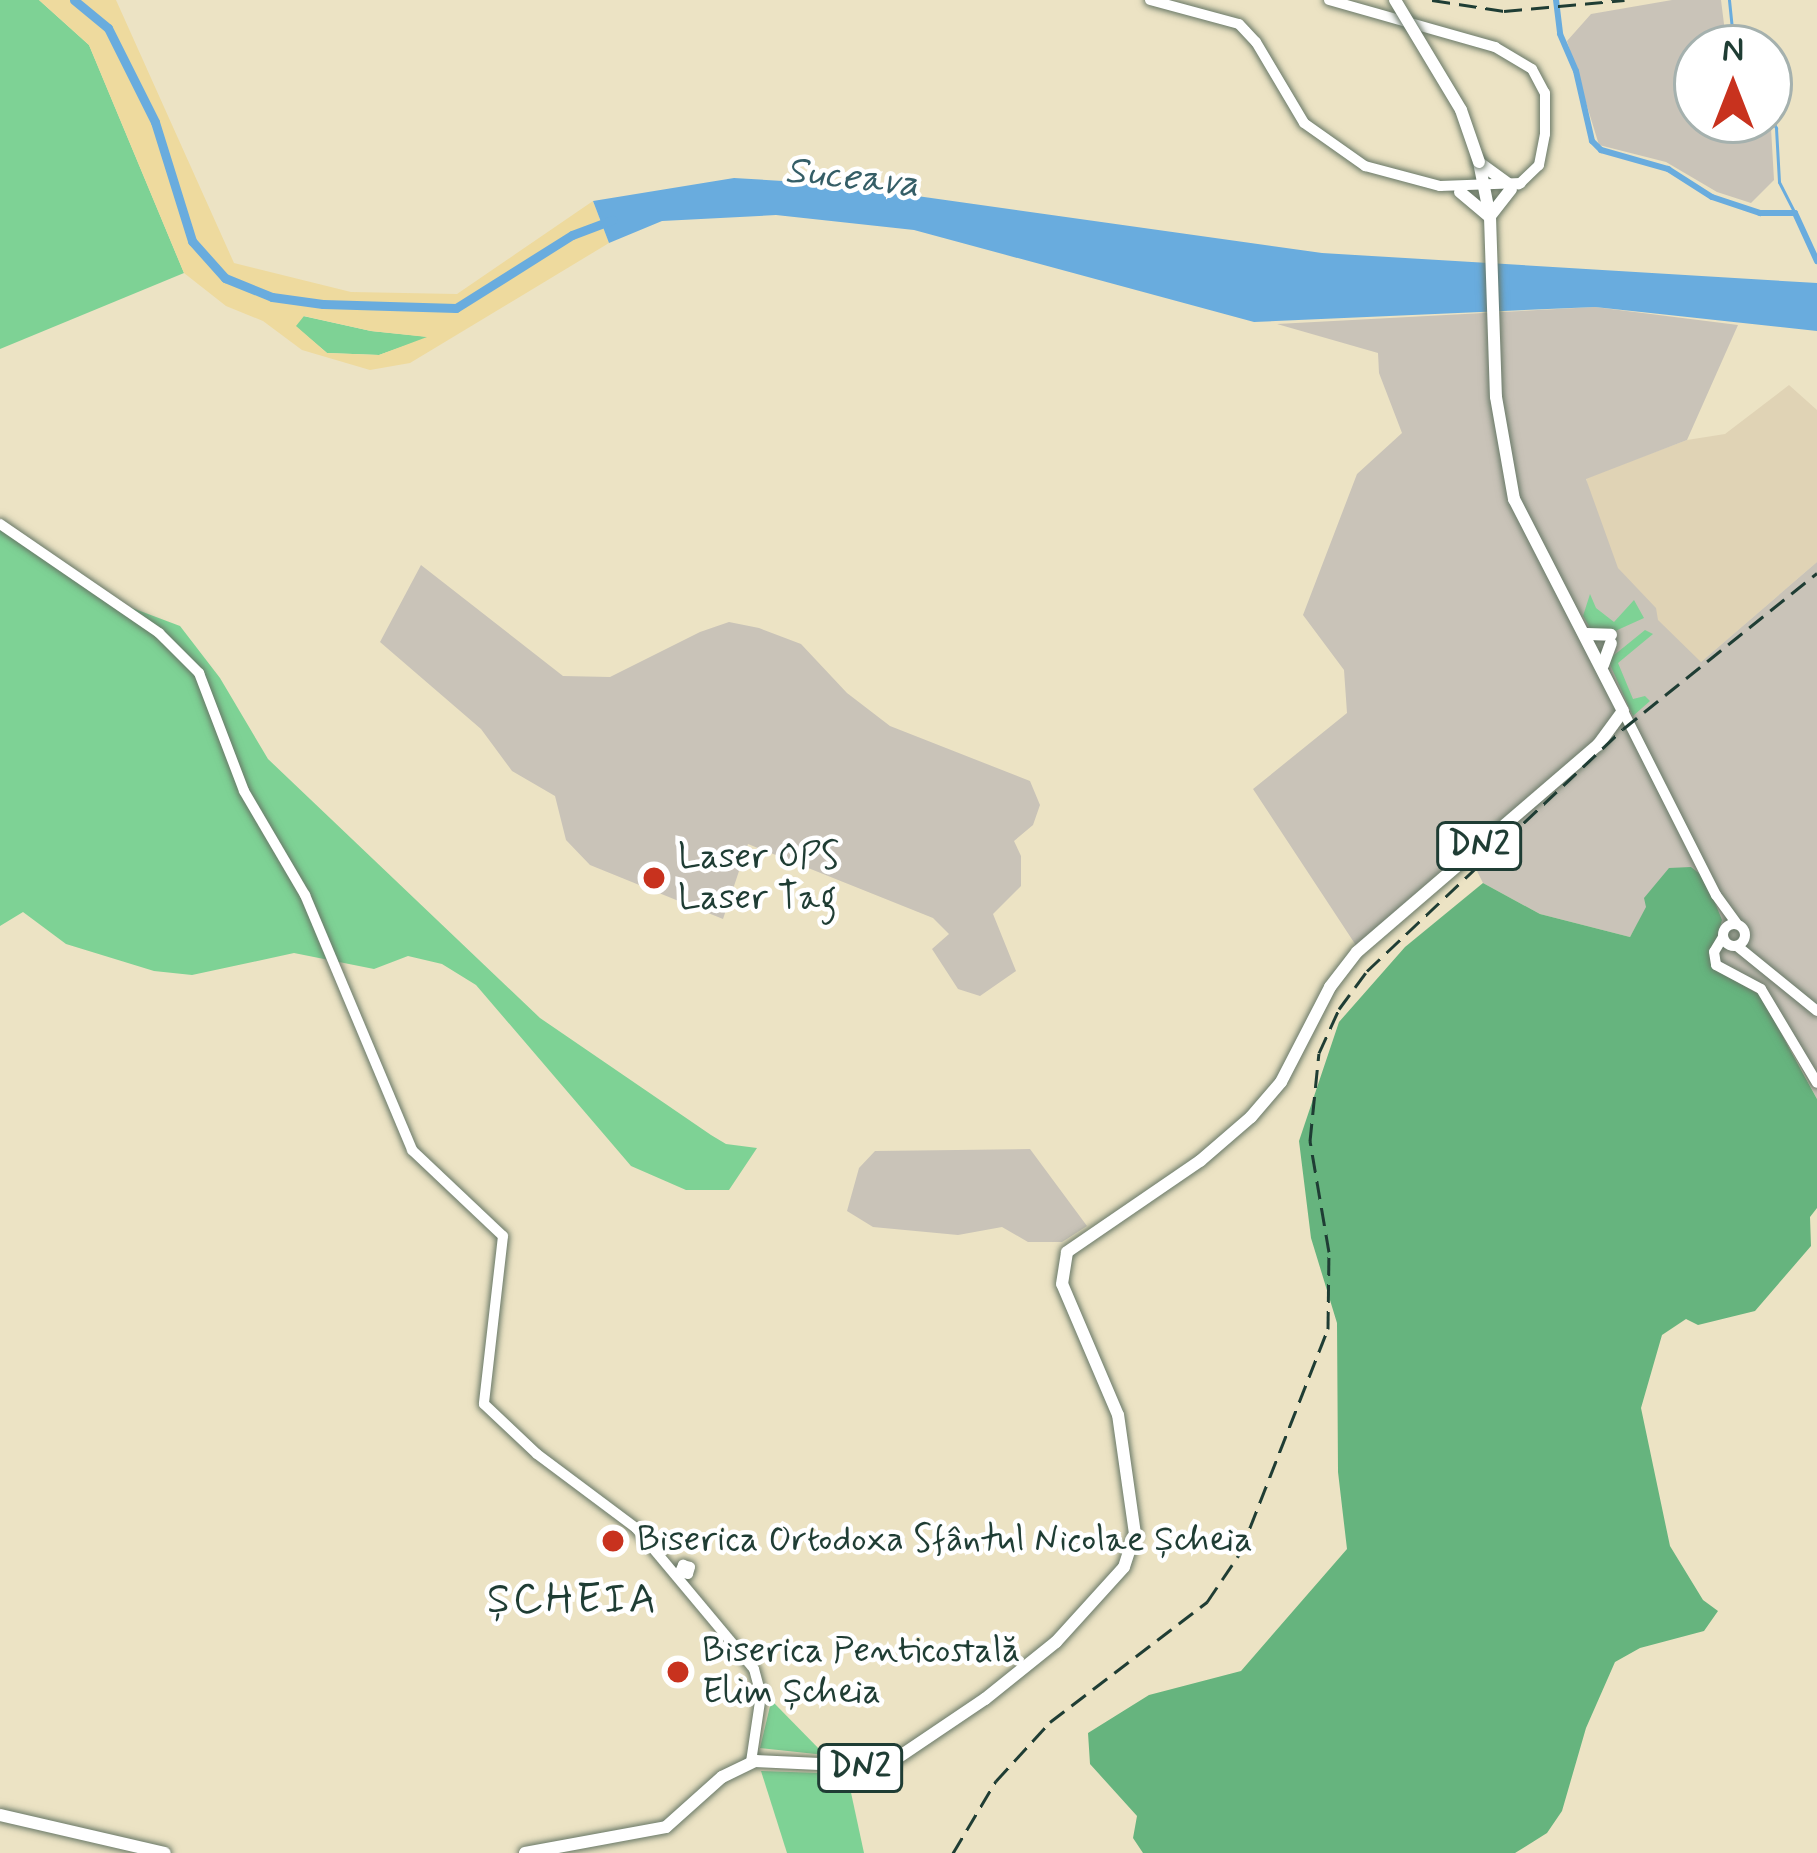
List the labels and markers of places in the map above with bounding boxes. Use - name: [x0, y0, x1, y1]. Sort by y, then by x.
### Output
- place label: Laser OPS Laser Tag: [678, 835, 842, 920]
- marker: Laser OPS Laser Tag: [641, 865, 667, 891]
- place label: Biserica Ortodoxa Sfântul Nicolae Șcheia: [637, 1519, 1257, 1563]
- marker: Biserica Ortodoxa Sfântul Nicolae Șcheia: [600, 1528, 626, 1554]
- place label: Biserica Penticostală Elim Șcheia: [702, 1629, 1012, 1714]
- marker: Biserica Penticostală Elim Șcheia: [665, 1659, 691, 1685]

